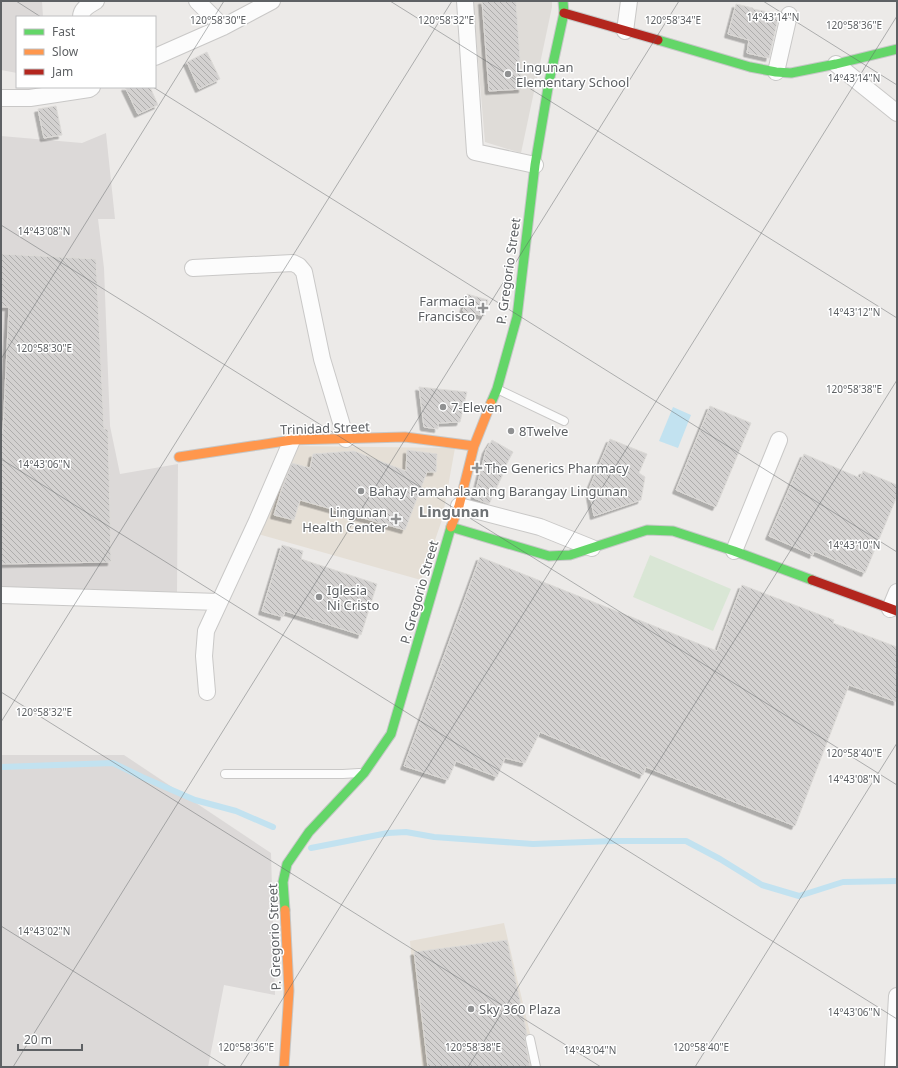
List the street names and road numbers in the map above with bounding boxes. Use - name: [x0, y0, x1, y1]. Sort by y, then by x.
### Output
- street label: P. Gregorio Street: [492, 216, 524, 325]
- street label: Trinidad Street: [280, 417, 370, 439]
- street label: P. Gregorio Street: [396, 538, 442, 646]
- street label: P. Gregorio Street: [263, 883, 285, 991]

